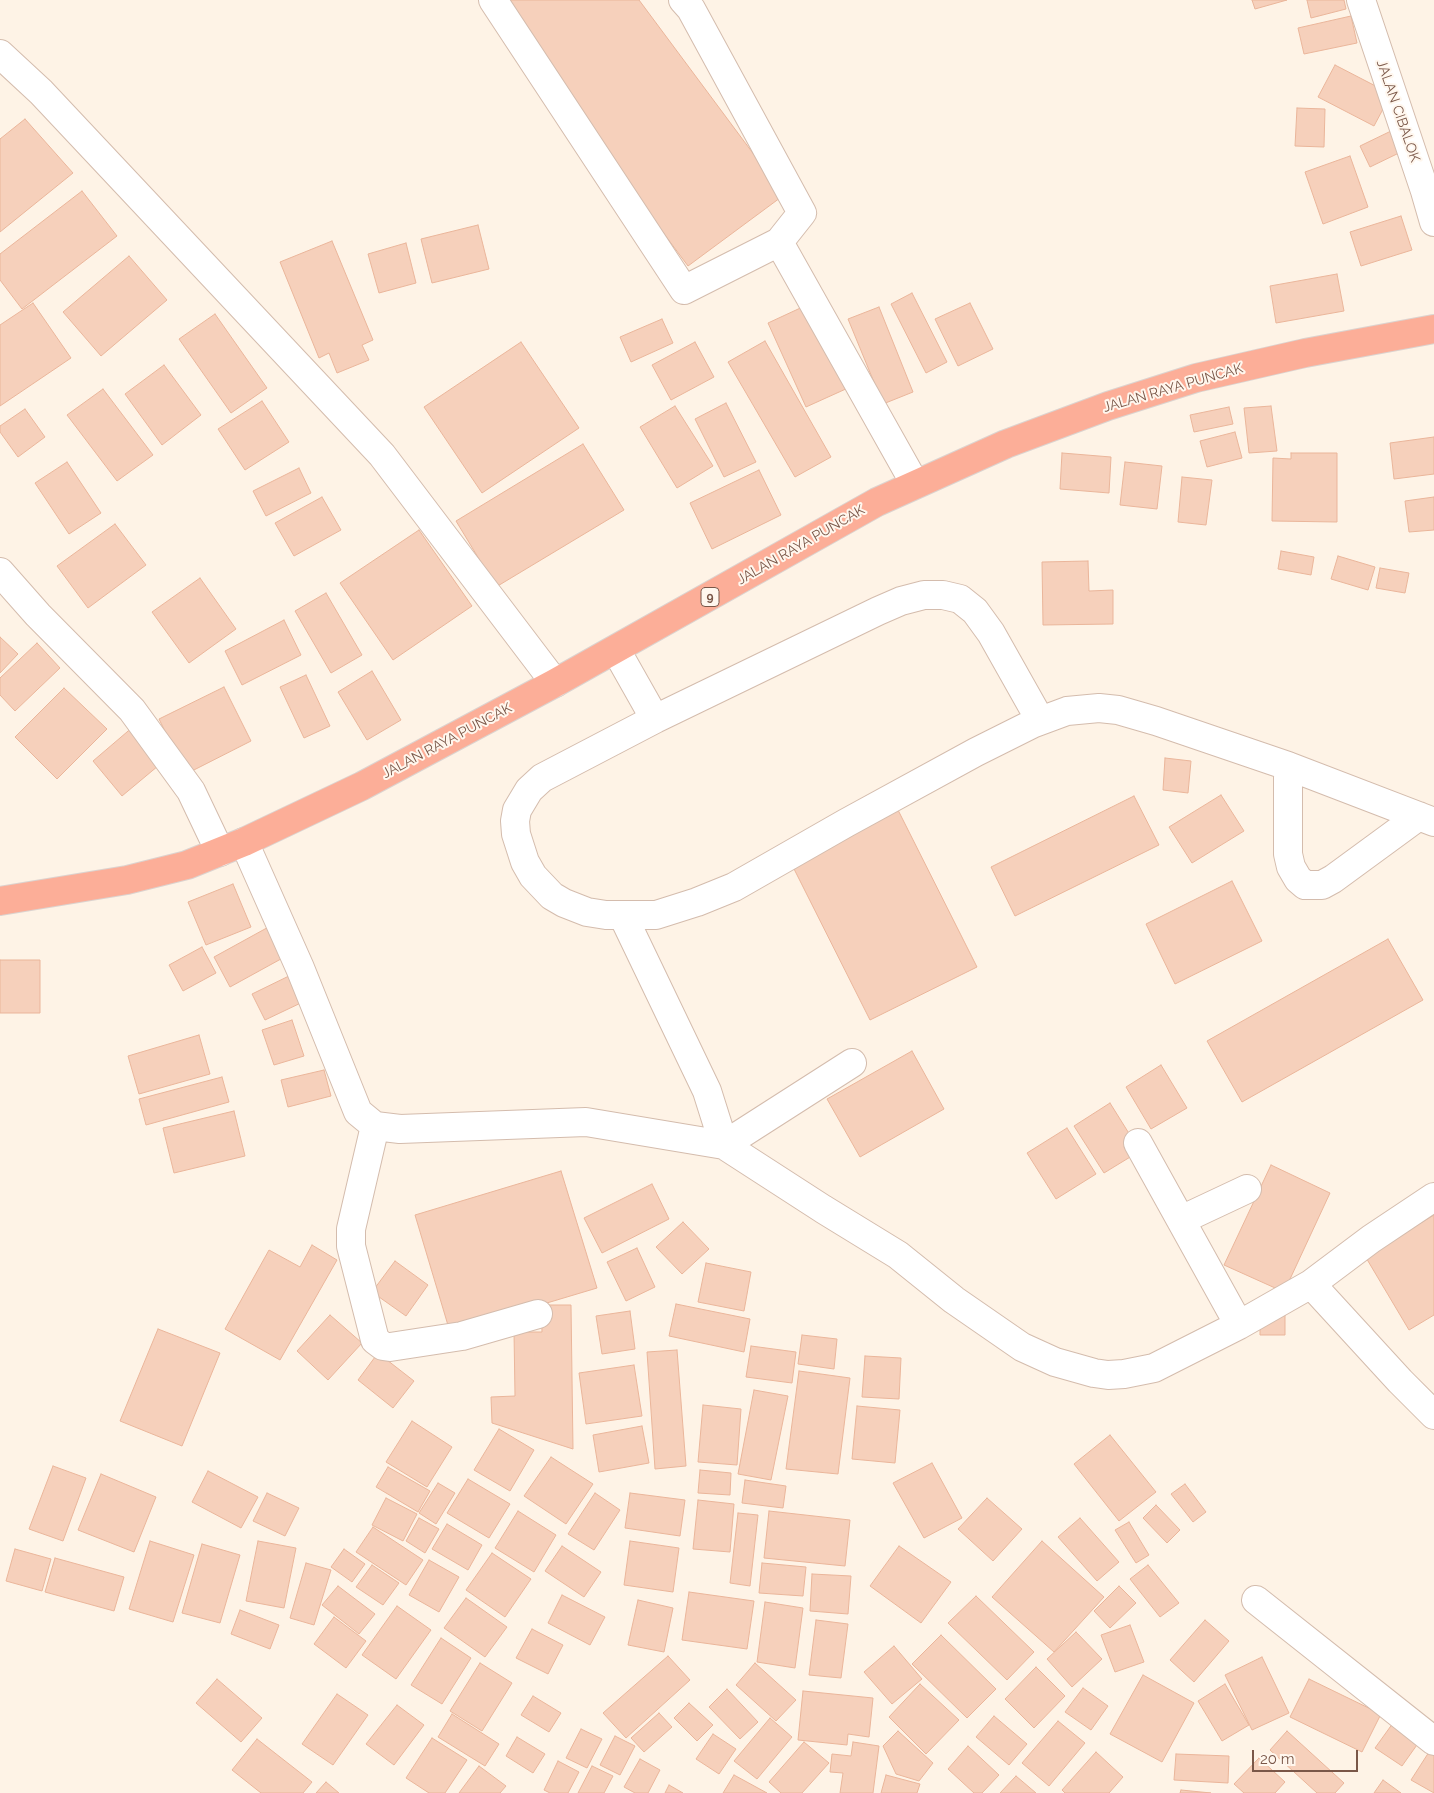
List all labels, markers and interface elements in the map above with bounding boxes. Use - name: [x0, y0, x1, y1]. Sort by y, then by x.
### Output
- street label: JALAN CIBALOK: [1373, 58, 1423, 164]
- street label: JALAN RAYA PUNCAK: [1101, 360, 1245, 416]
- street label: JALAN RAYA PUNCAK: [734, 502, 868, 588]
- road number: 9: [701, 588, 719, 606]
- street label: JALAN RAYA PUNCAK: [379, 700, 515, 782]
- scale bar: [1254, 1740, 1360, 1772]
- text: 20 m: [1260, 1750, 1295, 1768]

